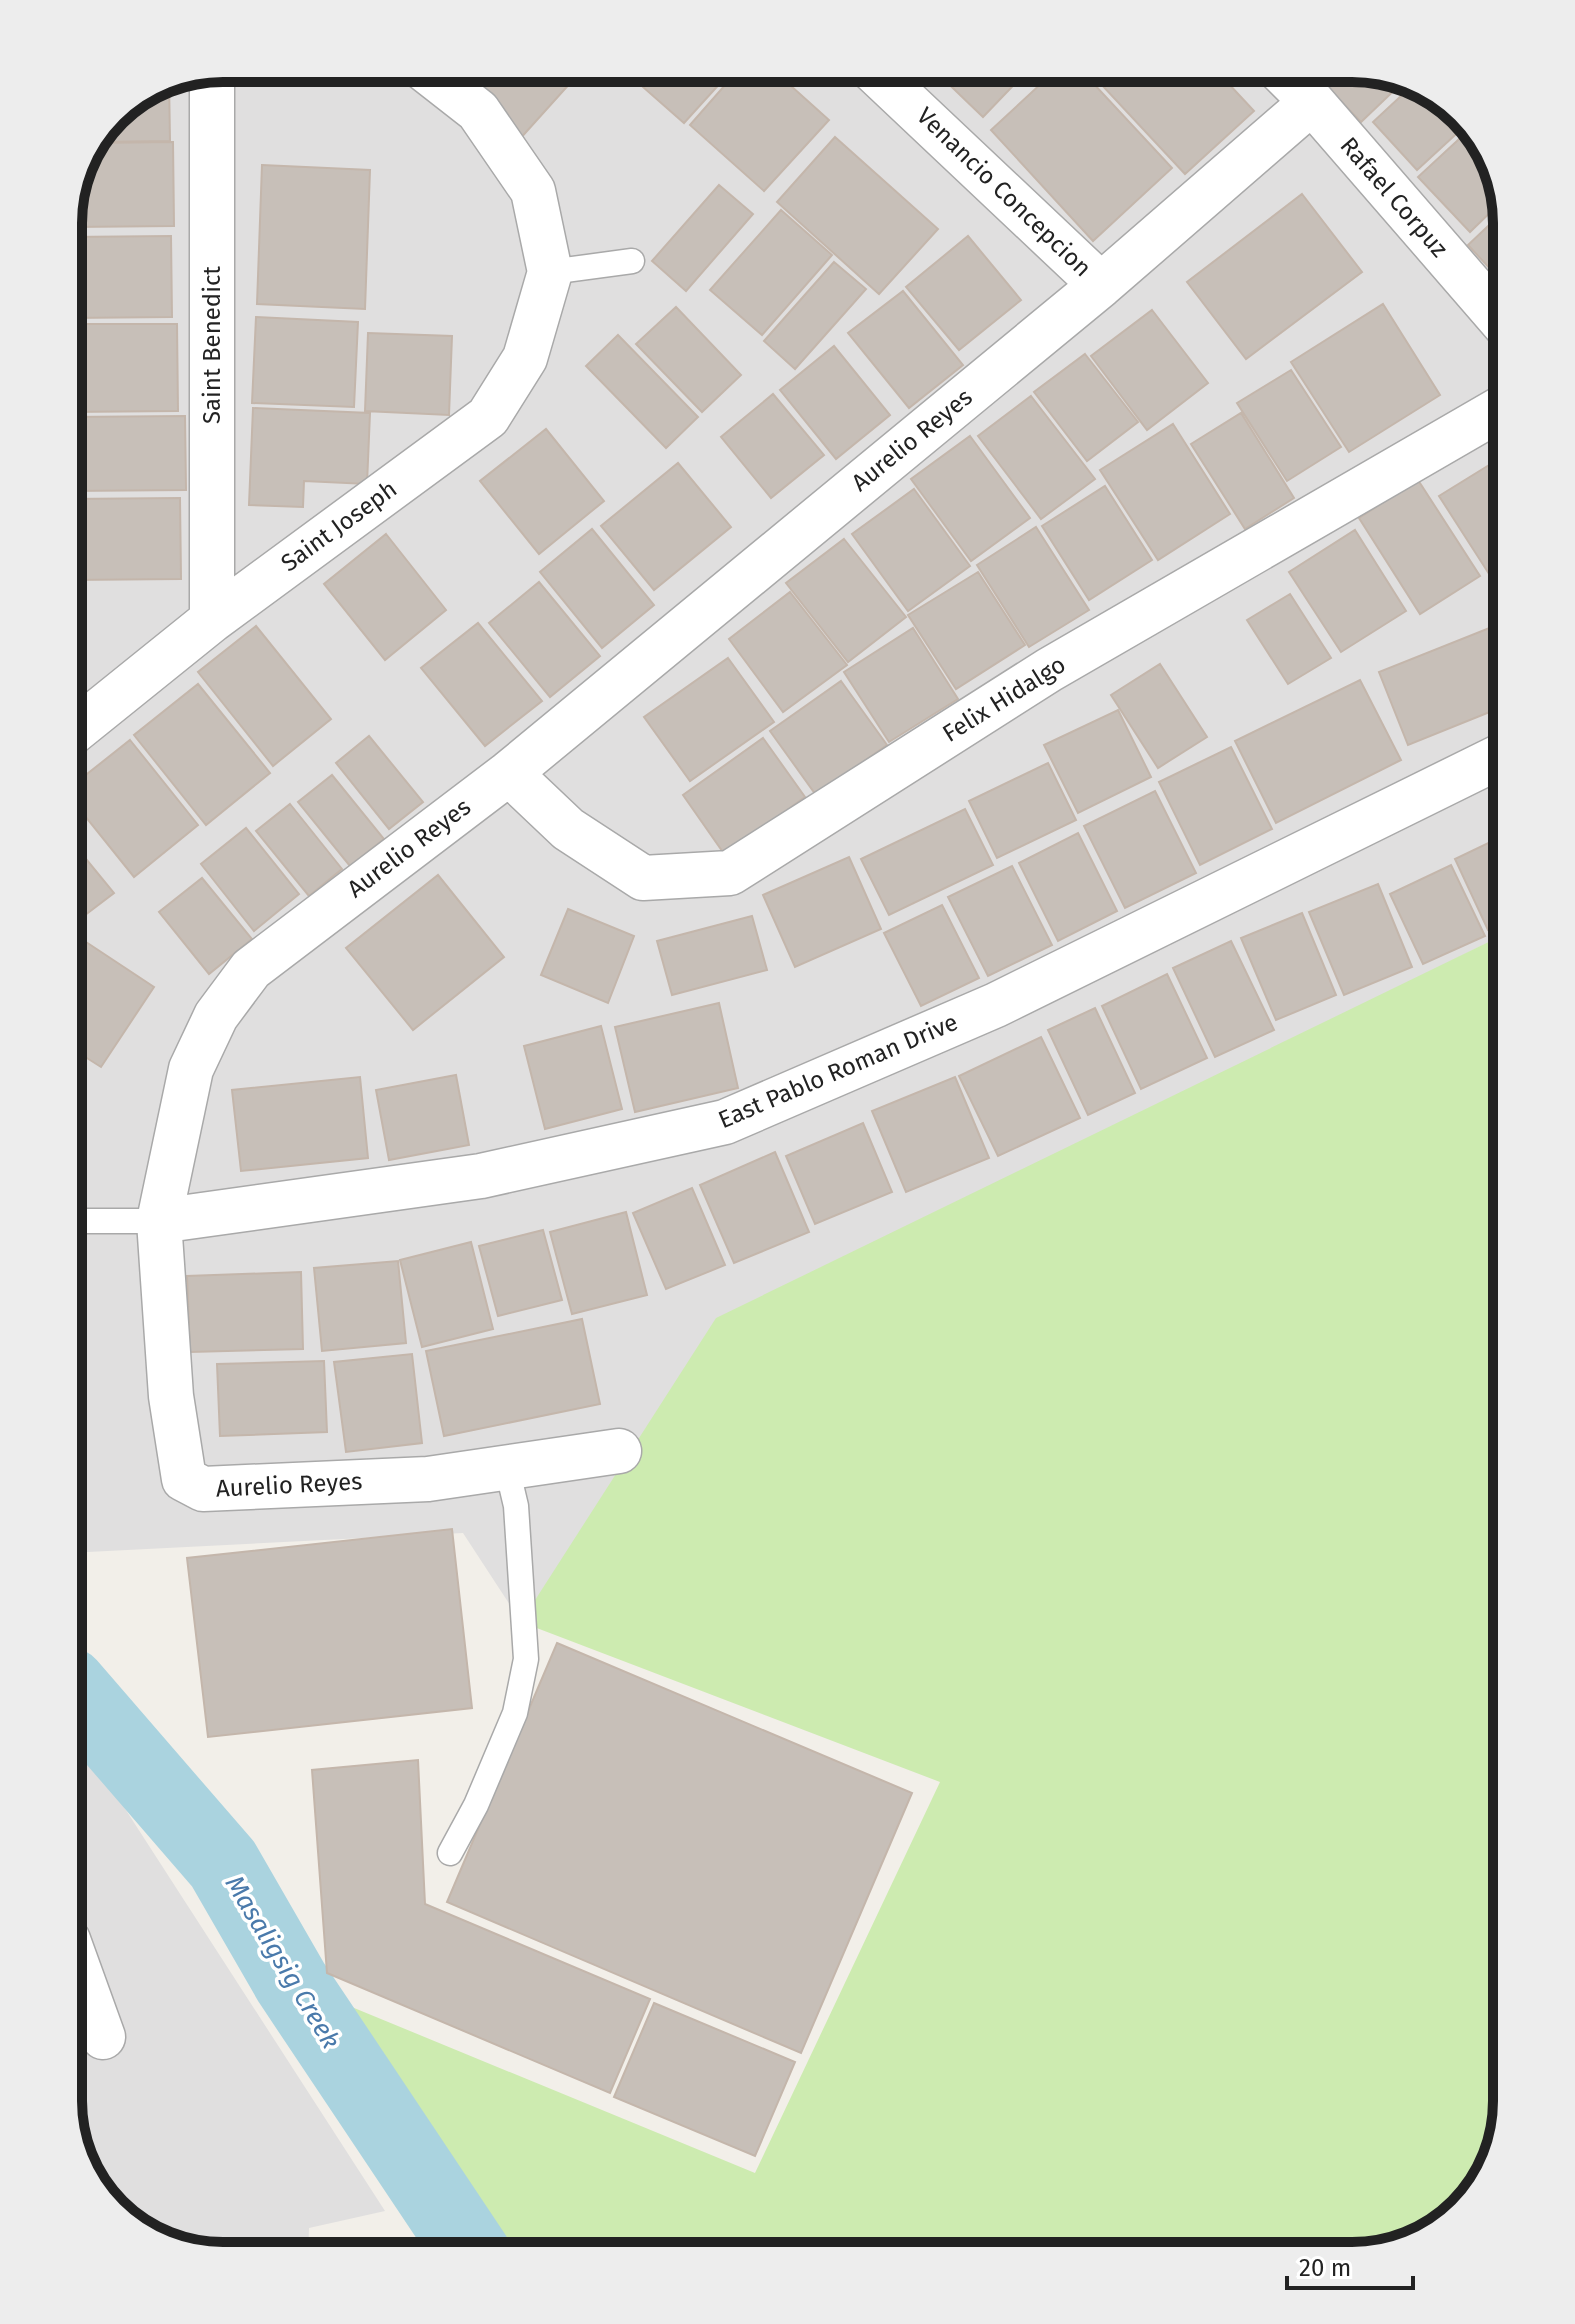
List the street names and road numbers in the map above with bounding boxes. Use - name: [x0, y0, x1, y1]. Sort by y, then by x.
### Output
- street label: Venancio Concepcion: [911, 102, 1097, 282]
- street label: Rafael Corpuz: [1334, 131, 1454, 263]
- street label: Saint Benedict: [198, 266, 226, 424]
- street label: Aurelio Reyes: [846, 383, 978, 497]
- street label: Saint Joseph: [276, 475, 402, 577]
- street label: Felix Hidalgo: [938, 650, 1070, 748]
- street label: Aurelio Reyes: [342, 793, 476, 903]
- street label: East Pablo Roman Drive: [714, 1008, 962, 1134]
- street label: Aurelio Reyes: [215, 1467, 363, 1503]

